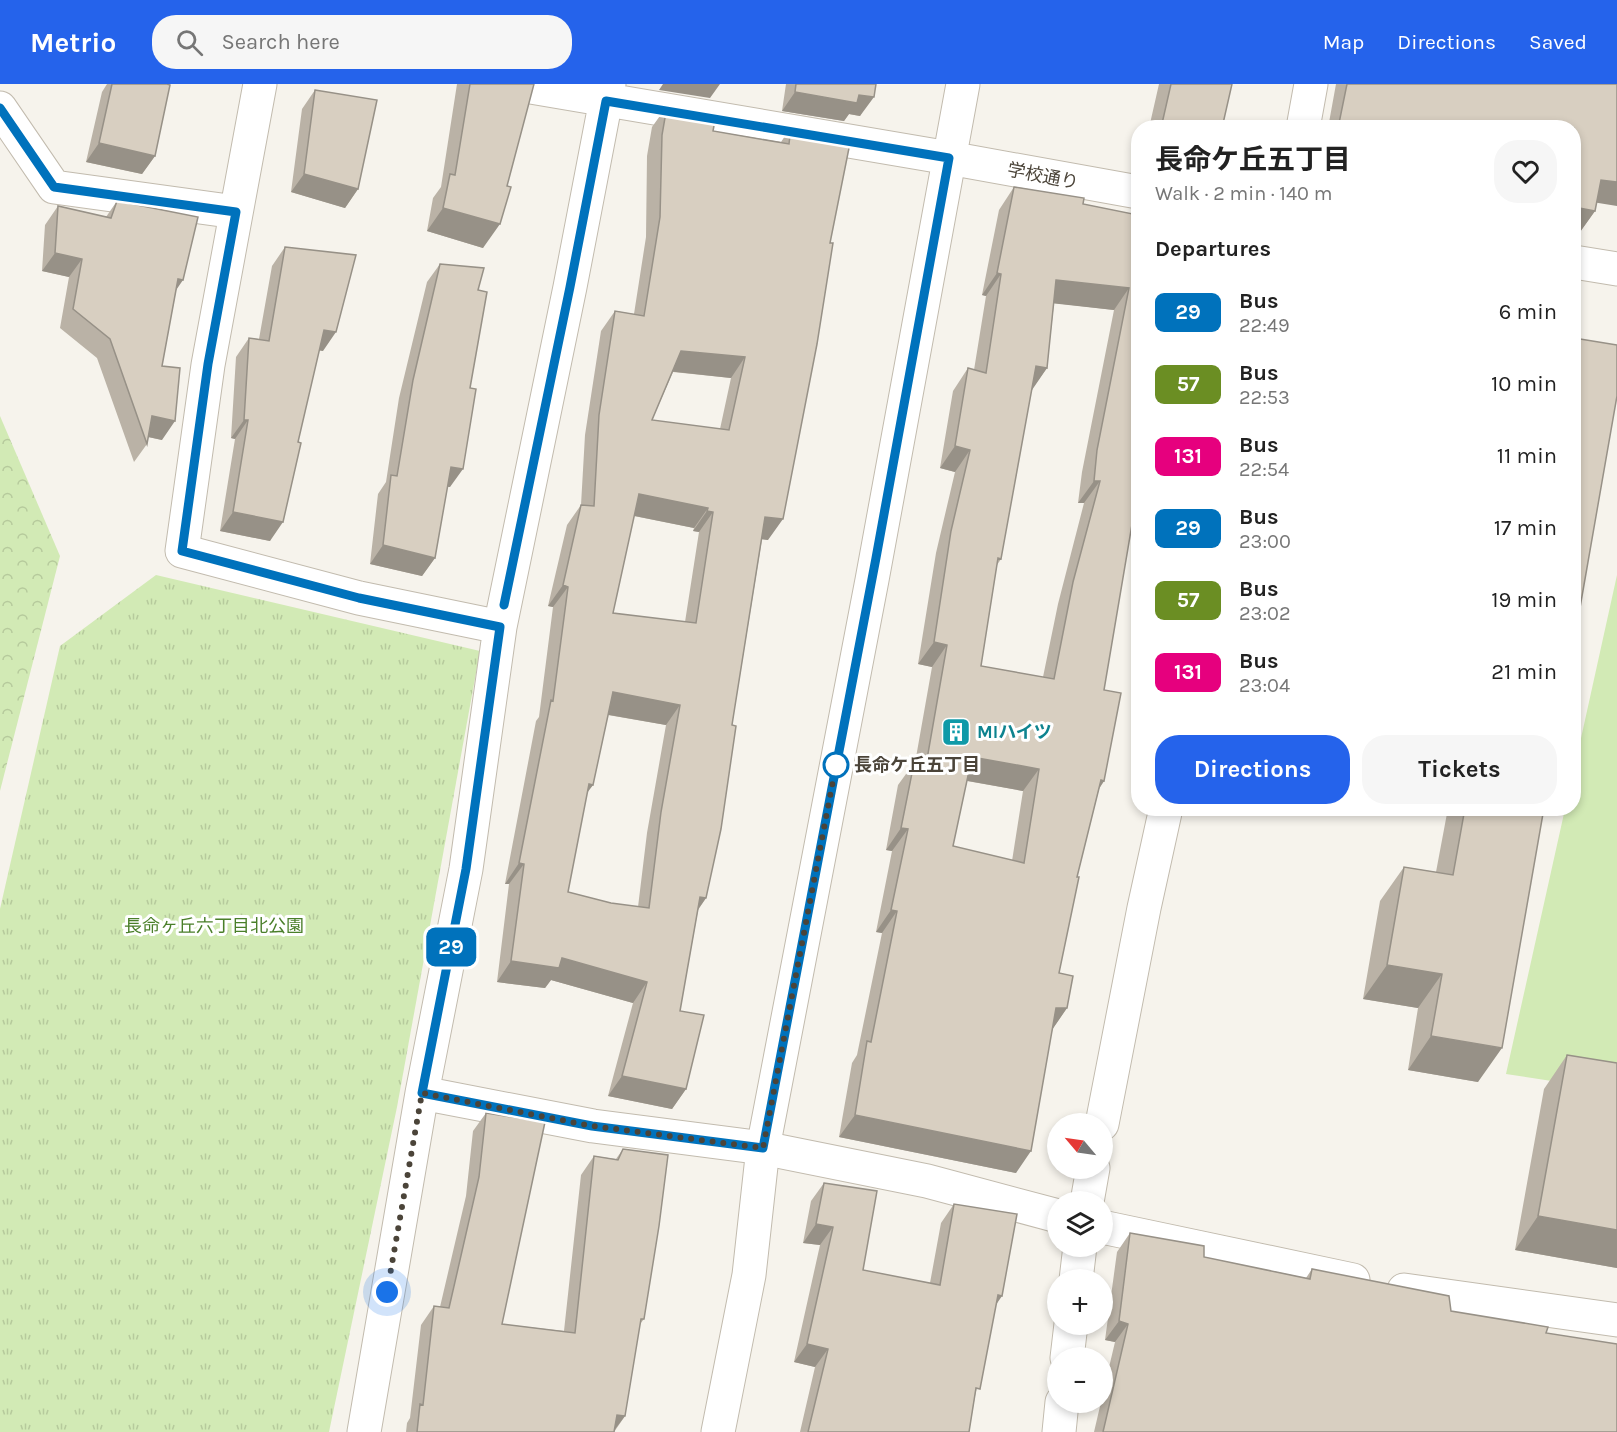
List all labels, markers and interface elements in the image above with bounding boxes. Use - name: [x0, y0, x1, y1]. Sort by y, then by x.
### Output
- search box: [152, 15, 572, 69]
- text: Metrio: [30, 26, 116, 59]
- icon: search: [173, 26, 206, 59]
- text: Search here: [221, 29, 340, 55]
- text: Map: [1323, 30, 1364, 54]
- text: Directions: [1397, 30, 1496, 54]
- text: Saved: [1529, 30, 1587, 54]
- button: heart: [1494, 140, 1557, 203]
- text: 長命ケ丘五丁目: [1155, 143, 1351, 176]
- street label: 学校通り: [1006, 158, 1080, 194]
- text: Walk · 2 min · 140 m: [1155, 182, 1332, 205]
- text: Departures: [1155, 236, 1271, 262]
- text: Bus: [1239, 288, 1279, 314]
- text: 6 min: [1499, 299, 1557, 325]
- text: 29: [1175, 300, 1201, 324]
- text: 22:49: [1239, 314, 1290, 337]
- text: Bus: [1239, 360, 1279, 386]
- text: 10 min: [1491, 371, 1557, 397]
- text: 57: [1177, 372, 1199, 396]
- text: 22:53: [1239, 386, 1290, 409]
- text: Bus: [1239, 432, 1279, 458]
- text: 11 min: [1497, 443, 1557, 469]
- text: 131: [1174, 444, 1202, 468]
- text: 22:54: [1239, 458, 1289, 481]
- text: Bus: [1239, 504, 1279, 530]
- text: 17 min: [1494, 515, 1557, 541]
- text: 29: [1175, 516, 1201, 540]
- text: 23:00: [1239, 530, 1291, 553]
- text: Bus: [1239, 576, 1279, 602]
- text: 19 min: [1491, 587, 1557, 613]
- text: 57: [1177, 588, 1199, 612]
- text: 23:02: [1239, 602, 1290, 625]
- text: Bus: [1239, 648, 1279, 674]
- text: 21 min: [1491, 659, 1557, 685]
- text: 131: [1174, 660, 1202, 684]
- text: 23:04: [1239, 674, 1290, 697]
- building icon: MIハイツ: [940, 716, 972, 748]
- place label: MIハイツ: [977, 721, 1052, 743]
- button: Directions: [1155, 735, 1350, 804]
- button: Tickets: [1362, 735, 1557, 804]
- marker: 長命ケ丘五丁目: [823, 752, 849, 778]
- place label: 長命ケ丘五丁目: [854, 754, 980, 776]
- park label: 長命ヶ丘六丁目北公園: [124, 915, 304, 937]
- line badge: 29: [424, 928, 478, 966]
- text: 29: [438, 935, 464, 959]
- north arrow: [1047, 1113, 1113, 1179]
- map controls: [1047, 1113, 1113, 1413]
- button: layers: [1047, 1191, 1113, 1257]
- button: +: [1047, 1269, 1113, 1335]
- your location: [372, 1277, 402, 1307]
- button: −: [1047, 1347, 1113, 1413]

